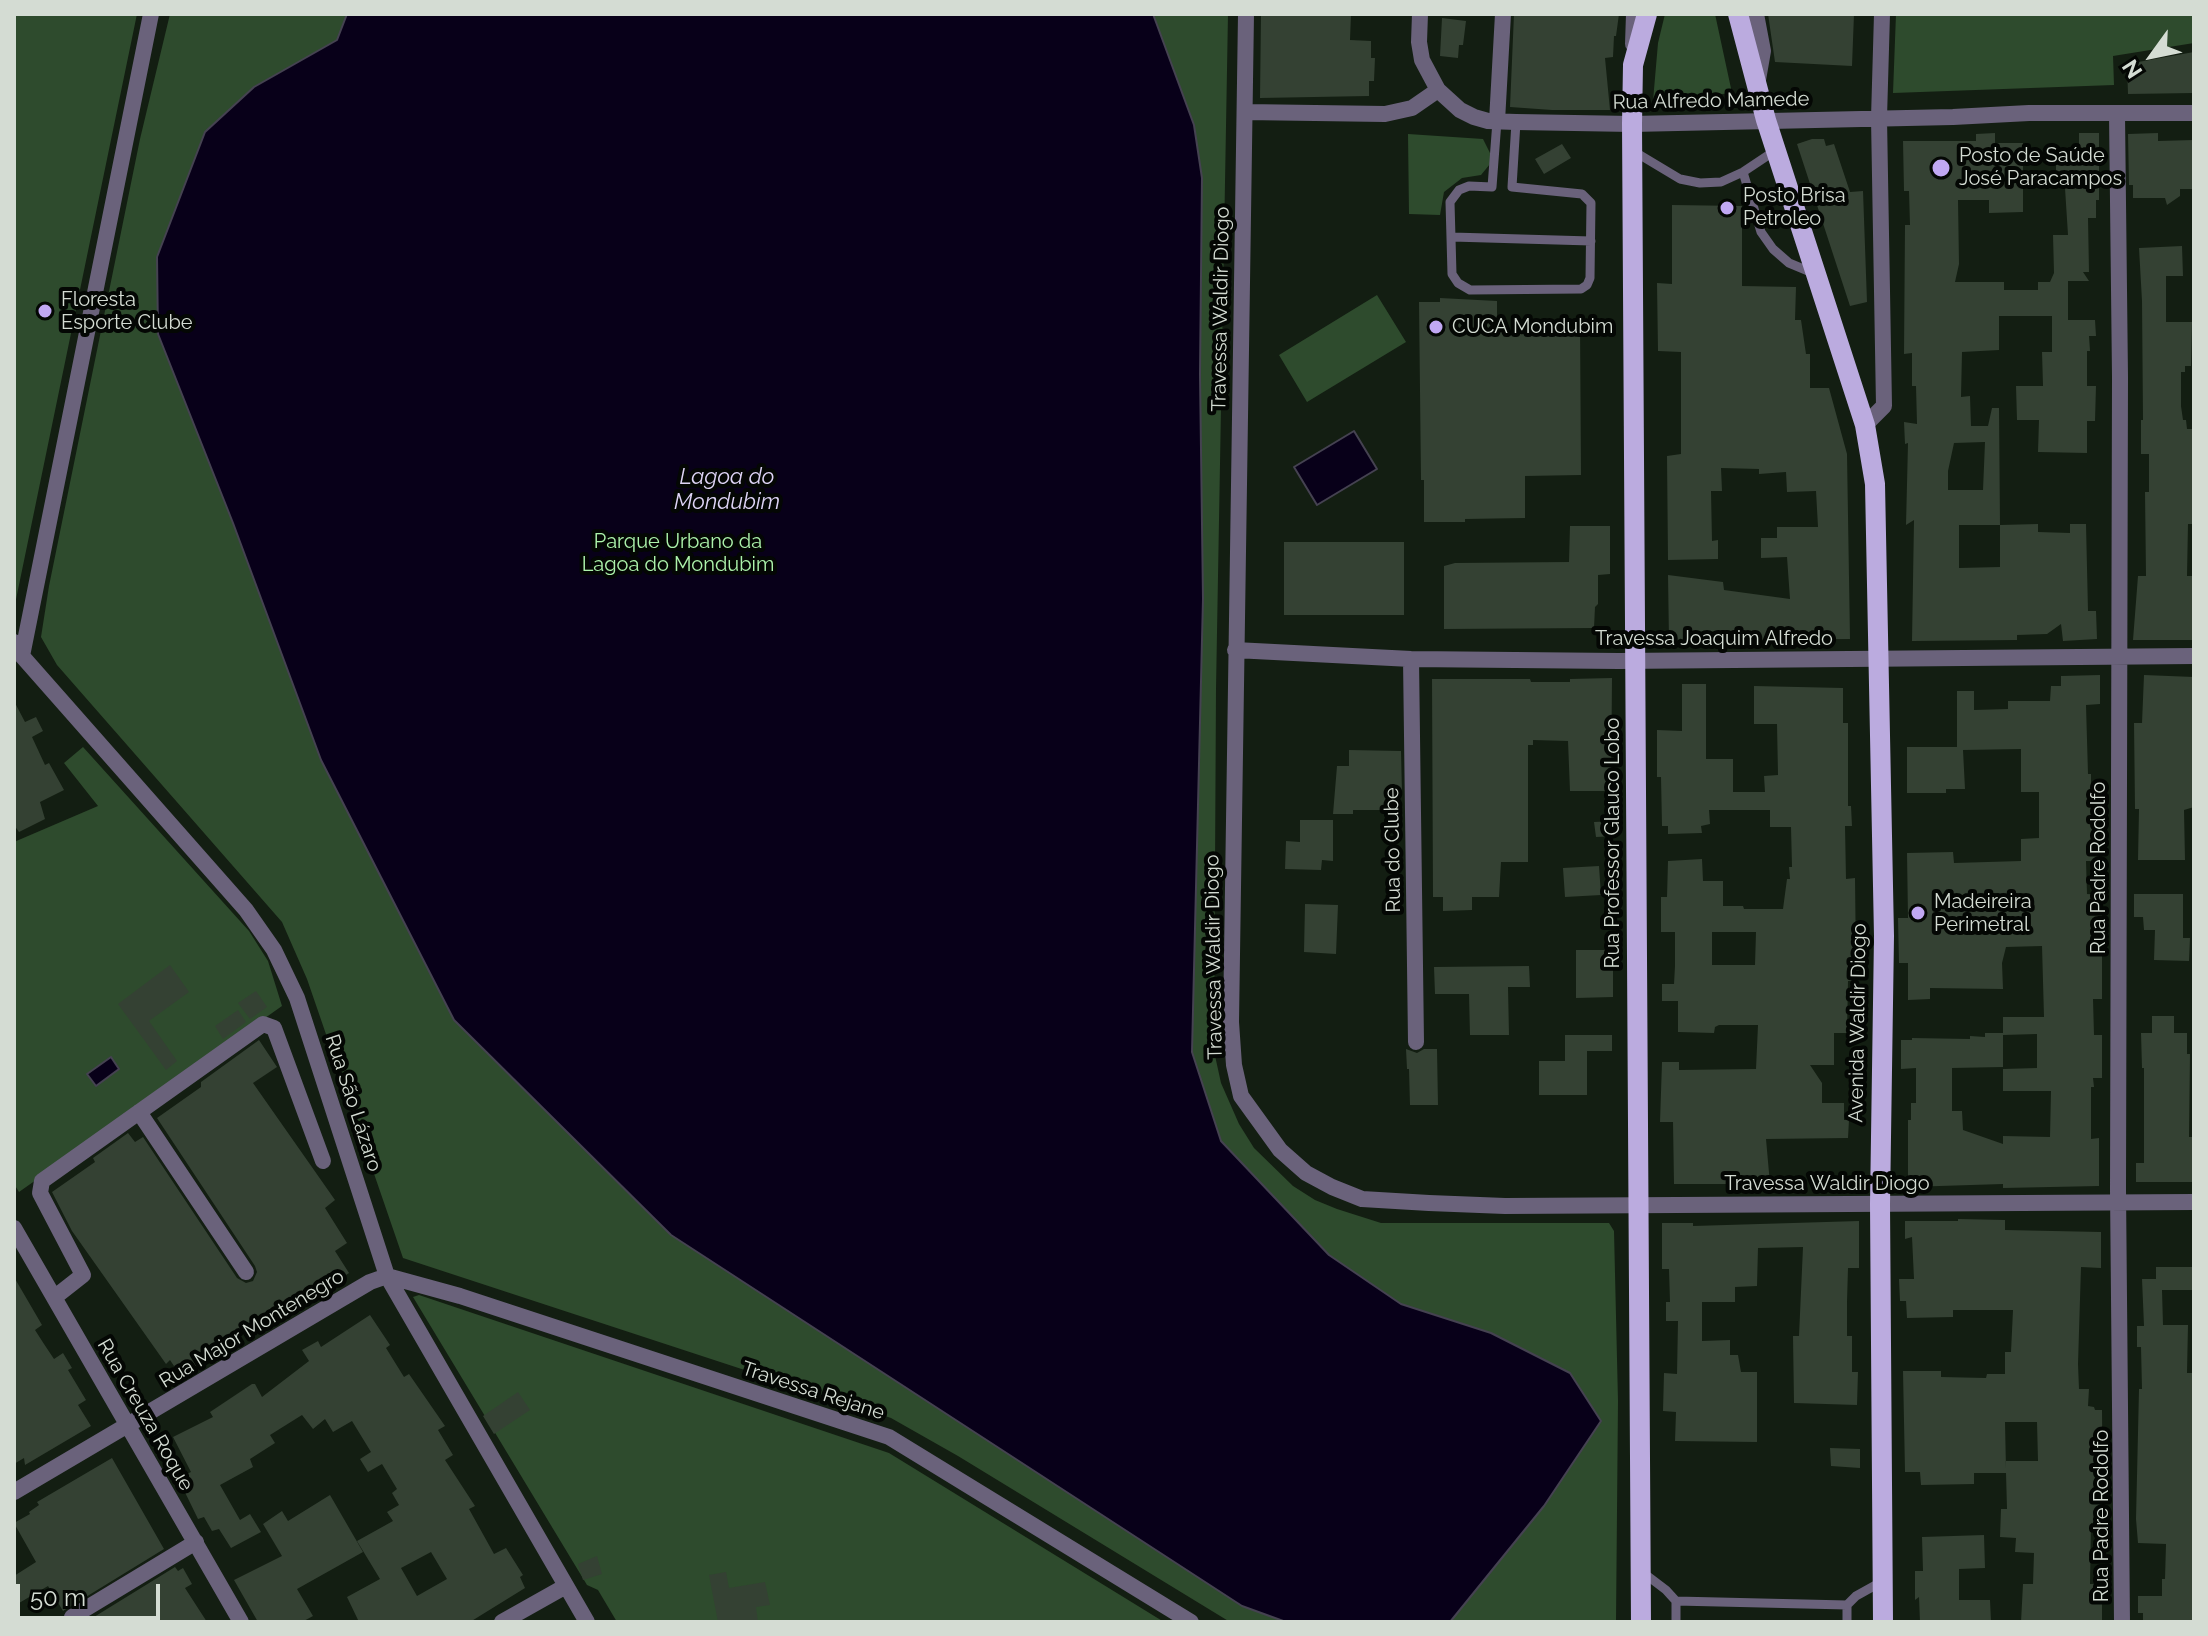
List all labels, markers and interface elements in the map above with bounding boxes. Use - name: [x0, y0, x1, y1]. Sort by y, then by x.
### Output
- north arrow: [2112, 16, 2192, 96]
- text: N: [2116, 55, 2147, 83]
- street label: Rua Alfredo Mamede: [1612, 87, 1810, 115]
- place label: Posto de Saúde José Paracampos: [1959, 144, 2122, 191]
- marker: Posto de Saúde José Paracampos: [1930, 157, 1952, 179]
- place label: Posto Brisa Petroleo: [1743, 184, 1846, 231]
- marker: Posto Brisa Petroleo: [1718, 199, 1736, 217]
- street label: Travessa Waldir Diogo: [1207, 206, 1235, 412]
- place label: Floresta Esporte Clube: [61, 288, 193, 335]
- marker: Floresta Esporte Clube: [36, 302, 54, 320]
- place label: CUCA Mondubim: [1452, 315, 1613, 339]
- marker: CUCA Mondubim: [1427, 318, 1445, 336]
- water label: Lagoa do Mondubim: [674, 464, 780, 516]
- park label: Parque Urbano da Lagoa do Mondubim: [582, 530, 774, 577]
- street label: Travessa Joaquim Alfredo: [1595, 627, 1833, 651]
- street label: Rua Professor Glauco Lobo: [1601, 717, 1625, 969]
- street label: Rua Padre Rodolfo: [2087, 782, 2111, 954]
- street label: Rua do Clube: [1380, 787, 1406, 913]
- street label: Travessa Waldir Diogo: [1200, 854, 1228, 1060]
- place label: Madeireira Perimetral: [1934, 890, 2032, 937]
- marker: Madeireira Perimetral: [1909, 904, 1927, 922]
- street label: Avenida Waldir Diogo: [1844, 923, 1872, 1123]
- street label: Rua São Lázaro: [320, 1031, 386, 1175]
- street label: Travessa Waldir Diogo: [1724, 1172, 1930, 1196]
- street label: Rua Major Montenegro: [155, 1264, 349, 1394]
- street label: Rua Creuza Roque: [92, 1335, 198, 1495]
- street label: Travessa Rejane: [739, 1357, 887, 1425]
- street label: Rua Padre Rodolfo: [2090, 1430, 2114, 1602]
- scale bar: [20, 1568, 164, 1618]
- text: 50 m: [30, 1583, 86, 1612]

